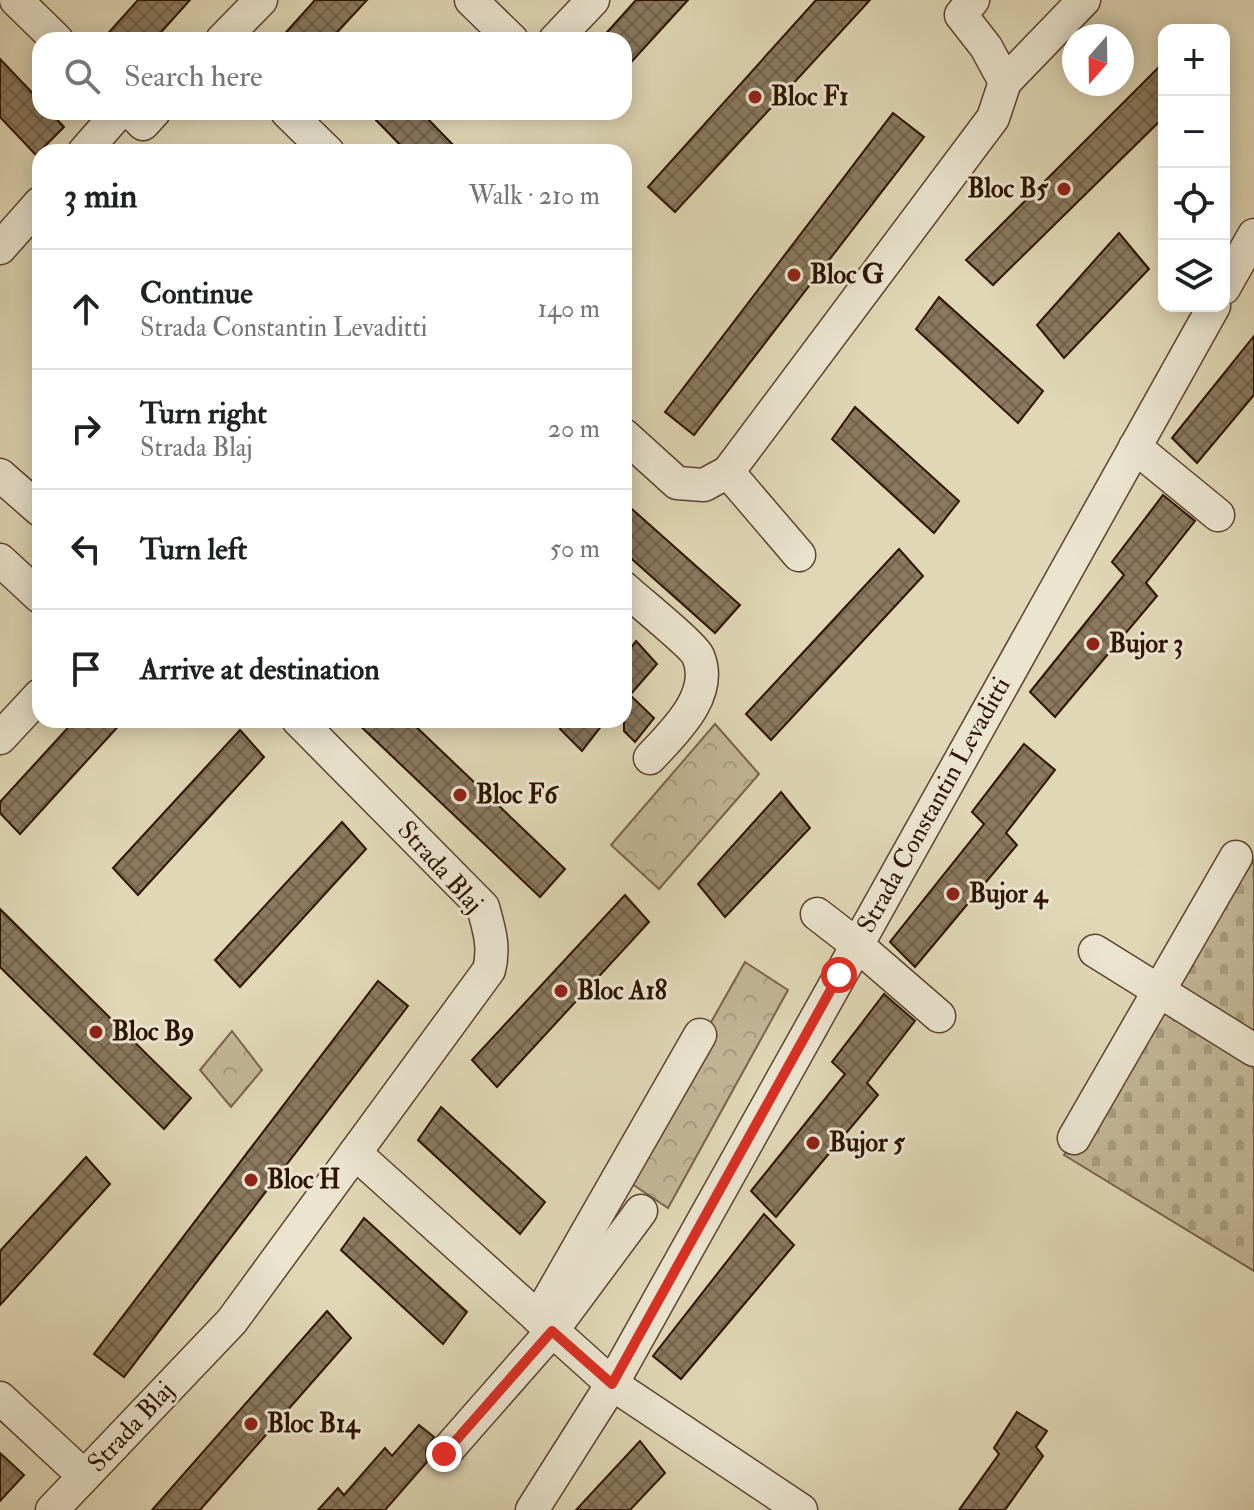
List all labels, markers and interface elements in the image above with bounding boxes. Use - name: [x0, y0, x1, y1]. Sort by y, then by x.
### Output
- north arrow: [1062, 24, 1134, 96]
- map controls: [1158, 24, 1230, 312]
- button: +: [1158, 24, 1230, 96]
- search box: [32, 32, 632, 120]
- icon: search: [60, 54, 104, 98]
- text: Search here: [124, 58, 263, 95]
- place label: Bloc F1: [771, 81, 849, 113]
- marker: Bloc F1: [746, 88, 764, 106]
- button: −: [1158, 96, 1230, 168]
- button: locate: [1158, 168, 1230, 240]
- place label: Bloc B5: [968, 173, 1049, 205]
- text: 3 min: [64, 175, 137, 218]
- text: Walk · 210 m: [469, 180, 600, 212]
- marker: Bloc B5: [1055, 180, 1073, 198]
- button: layers: [1158, 240, 1230, 312]
- place label: Bloc G: [810, 259, 884, 291]
- marker: Bloc G: [785, 266, 803, 284]
- text: Continue: [140, 275, 253, 312]
- icon: ahead: [64, 287, 108, 331]
- text: 140 m: [538, 293, 600, 325]
- text: Strada Constantin Levaditti: [140, 312, 428, 344]
- text: Turn right: [140, 395, 267, 432]
- icon: right: [64, 407, 108, 451]
- text: 20 m: [548, 413, 600, 445]
- text: Strada Blaj: [140, 432, 253, 464]
- icon: left: [64, 527, 108, 571]
- text: Turn left: [140, 531, 247, 568]
- text: 50 m: [550, 533, 600, 565]
- place label: Bujor 3: [1109, 628, 1183, 660]
- marker: Bujor 3: [1084, 635, 1102, 653]
- icon: arrive: [64, 647, 108, 691]
- text: Arrive at destination: [140, 651, 380, 688]
- street label: Strada Constantin Levaditti: [850, 671, 1018, 938]
- place label: Bloc F6: [476, 779, 559, 811]
- marker: Bloc F6: [451, 786, 469, 804]
- street label: Strada Blaj: [390, 814, 490, 920]
- place label: Bujor 4: [969, 878, 1049, 910]
- marker: Bujor 4: [944, 885, 962, 903]
- route start: [821, 957, 857, 993]
- place label: Bloc A18: [577, 975, 667, 1007]
- marker: Bloc A18: [552, 982, 570, 1000]
- place label: Bloc B9: [112, 1016, 194, 1048]
- marker: Bloc B9: [87, 1023, 105, 1041]
- place label: Bujor 5: [829, 1127, 905, 1159]
- marker: Bujor 5: [804, 1134, 822, 1152]
- place label: Bloc H: [267, 1164, 340, 1196]
- marker: Bloc H: [242, 1171, 260, 1189]
- street label: Strada Blaj: [81, 1375, 181, 1479]
- place label: Bloc B14: [267, 1408, 361, 1440]
- marker: Bloc B14: [242, 1415, 260, 1433]
- route end: [426, 1436, 462, 1472]

